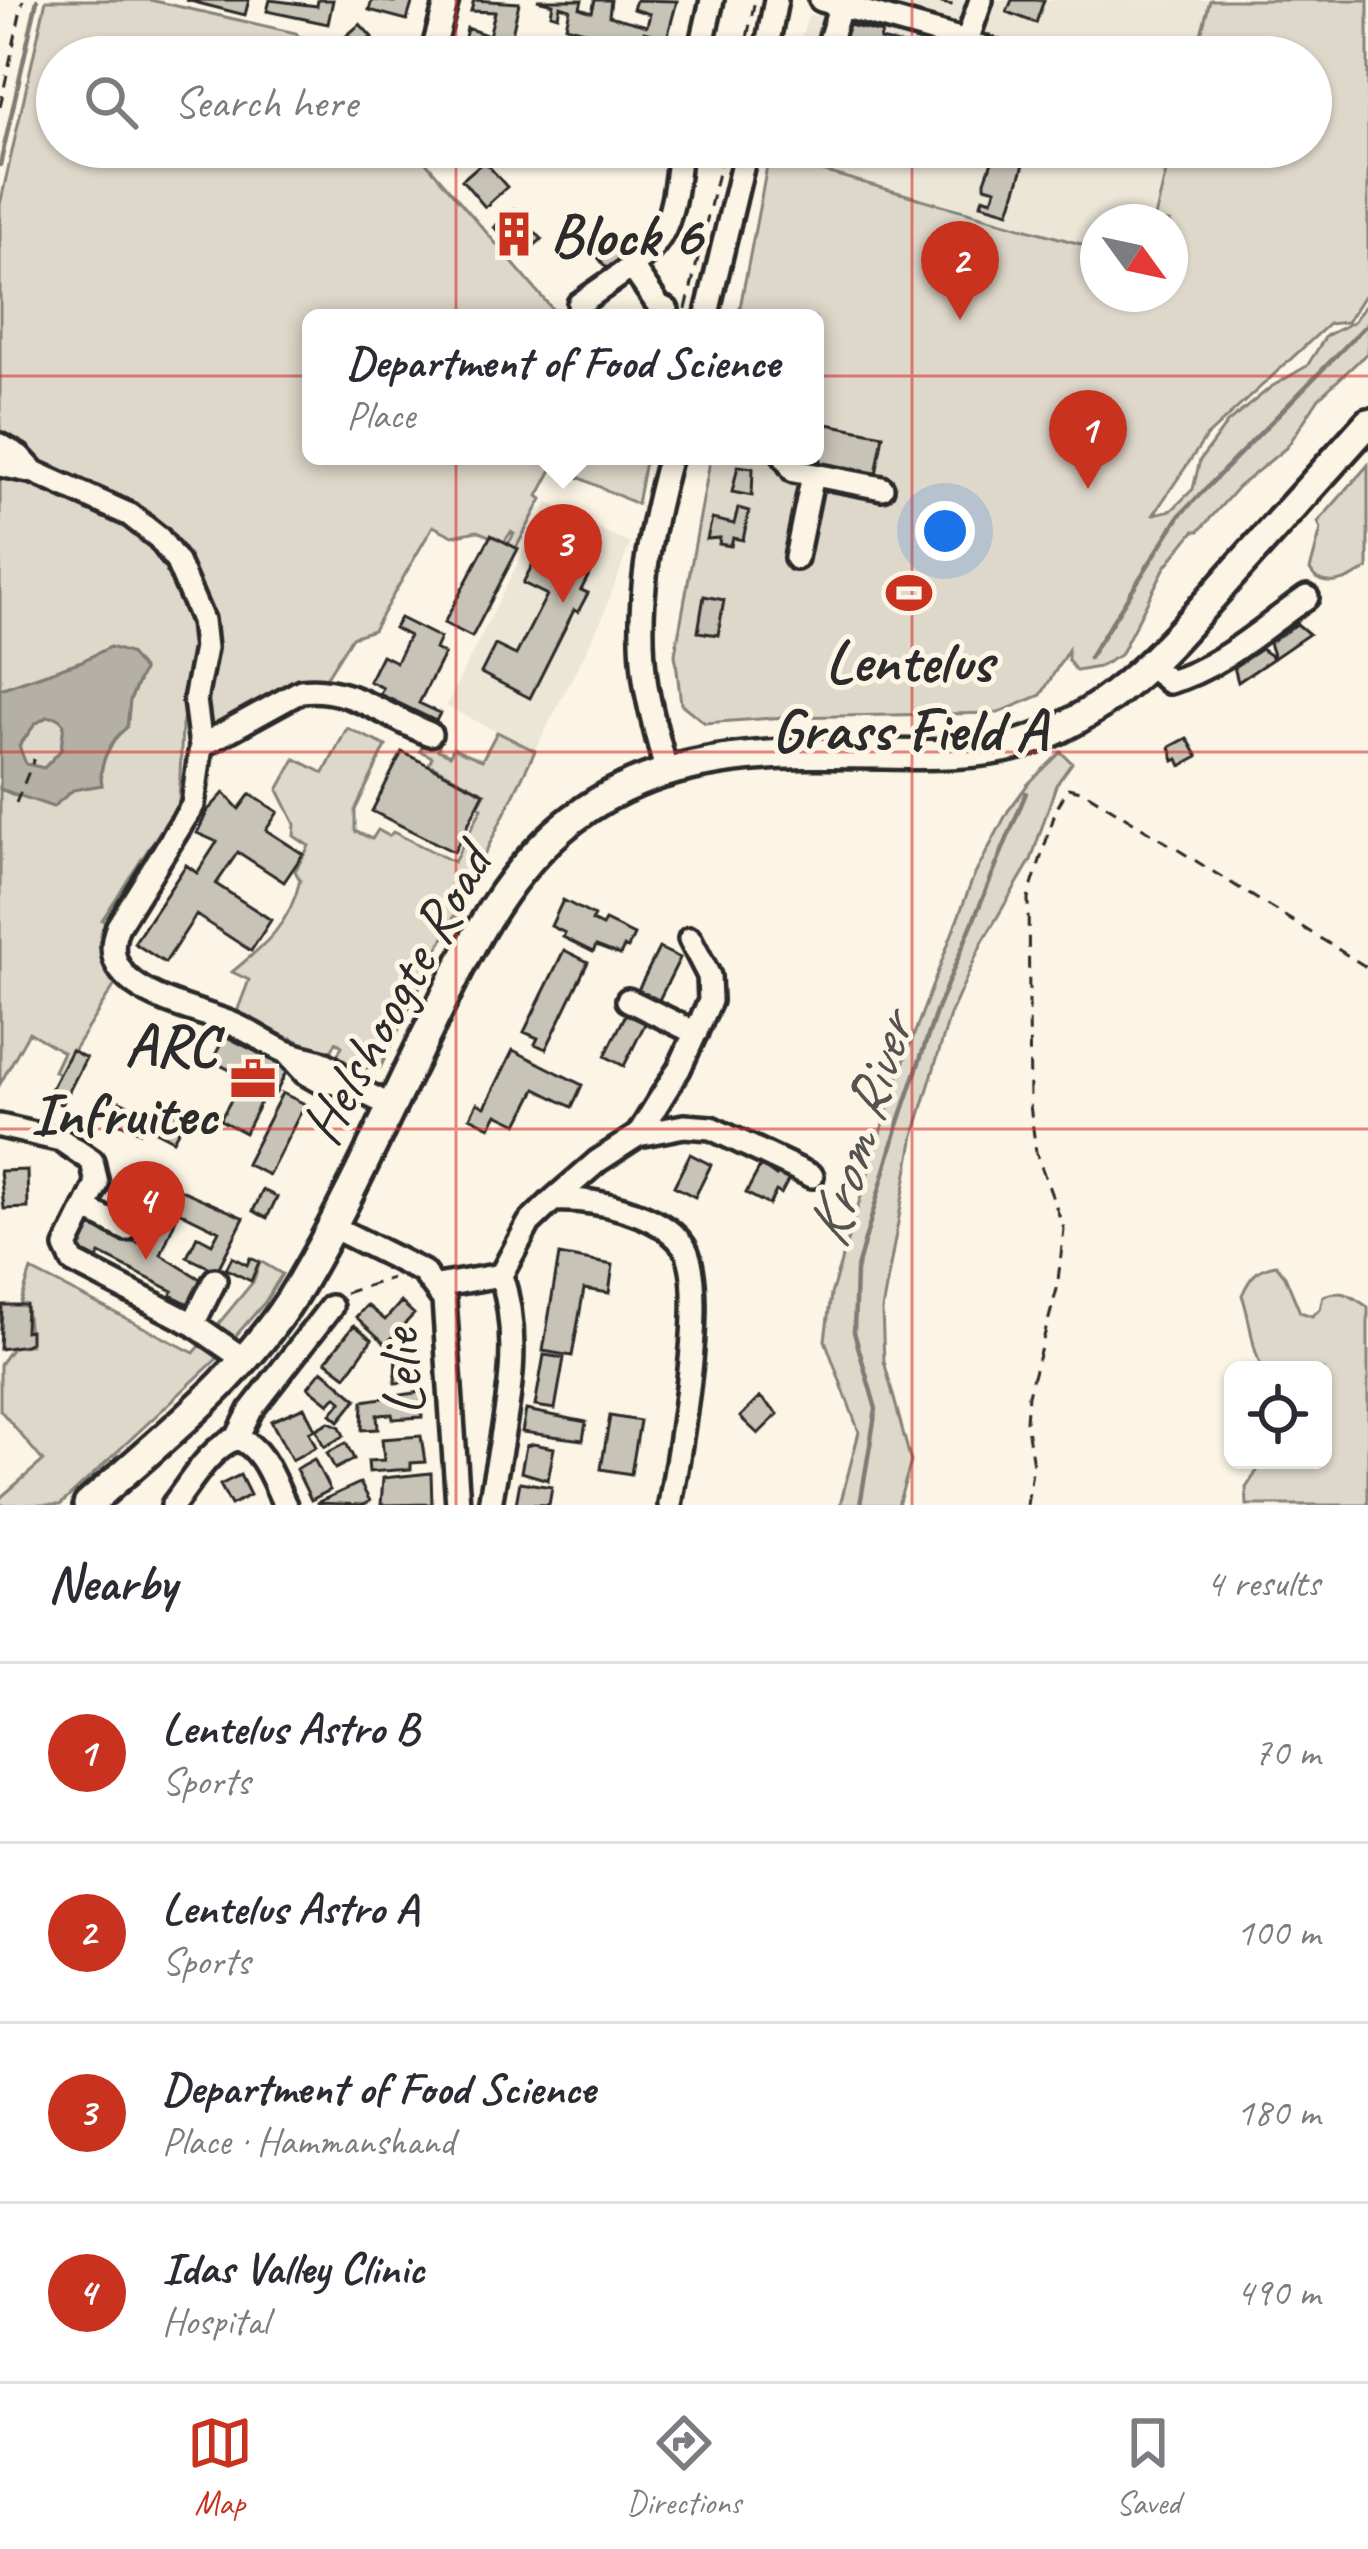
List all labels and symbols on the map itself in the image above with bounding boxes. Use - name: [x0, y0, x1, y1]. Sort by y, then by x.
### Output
- place label: Block 6: [550, 197, 705, 273]
- north arrow: [1080, 204, 1188, 312]
- building icon: Block 6: [489, 209, 539, 259]
- pin: 2: [921, 221, 999, 320]
- pin: 1: [1049, 390, 1127, 489]
- your location: [915, 501, 975, 561]
- pin: 3: [524, 504, 602, 603]
- sports icon: Lentelus Grass Field A: [884, 568, 934, 618]
- place label: Lentelus Grass Field A: [772, 623, 1051, 768]
- street label: Helshoogte Road: [283, 824, 513, 1157]
- water label: Krom River: [787, 996, 935, 1256]
- place label: ARC Infruitec: [30, 1007, 226, 1152]
- office icon: ARC Infruitec: [228, 1054, 278, 1104]
- pin: 4: [107, 1161, 185, 1260]
- street label: Lelie: [359, 1323, 443, 1419]

